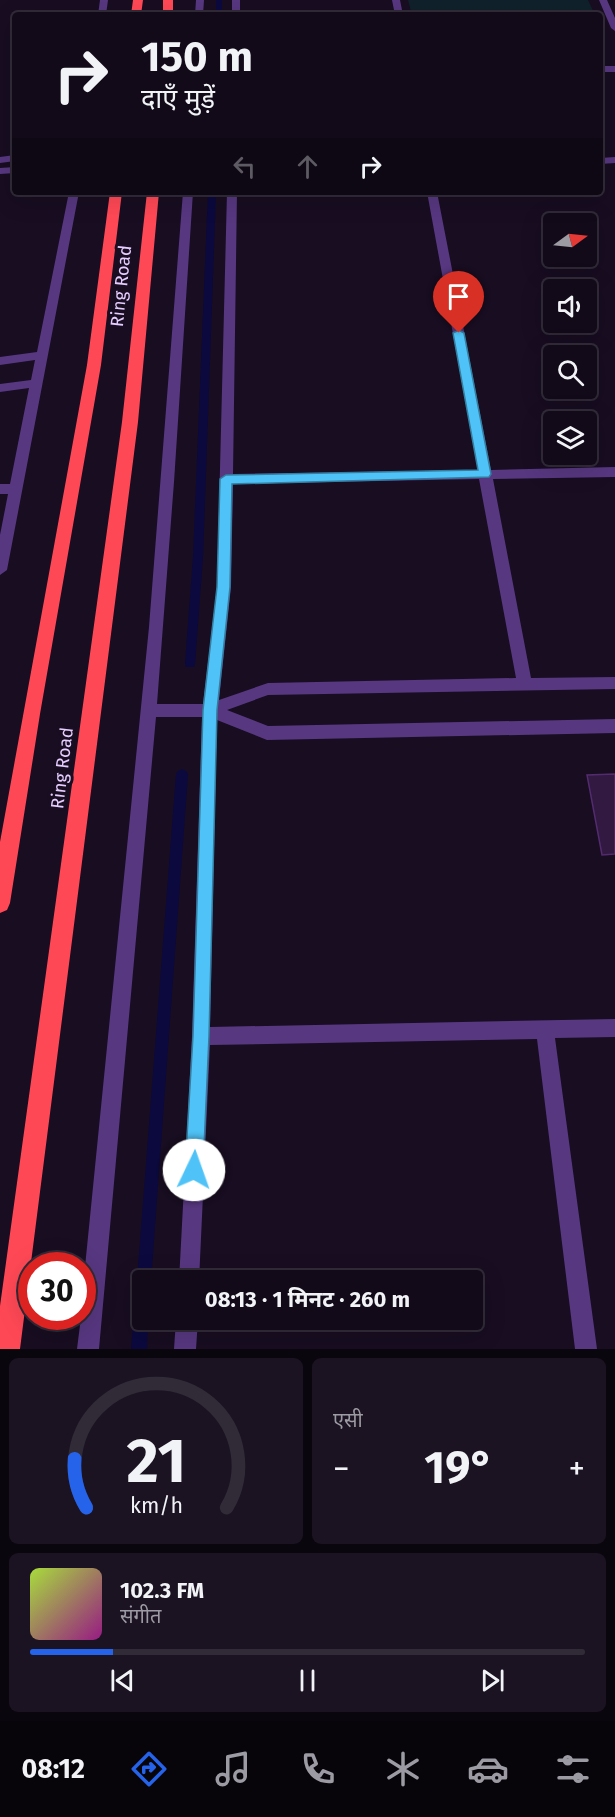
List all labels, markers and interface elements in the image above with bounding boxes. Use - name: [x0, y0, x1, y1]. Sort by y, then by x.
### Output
- text: 150 m: [141, 32, 253, 82]
- icon: right: [42, 36, 120, 114]
- text: दाएँ मुड़ें: [141, 83, 215, 115]
- icon: left: [228, 150, 261, 183]
- icon: ahead: [291, 150, 324, 183]
- icon: right: [354, 150, 387, 183]
- north arrow: [543, 213, 597, 267]
- map controls: [543, 213, 597, 465]
- street label: Ring Road: [106, 244, 136, 328]
- pin: [433, 271, 484, 333]
- button: sound: [543, 279, 597, 333]
- icon: arrive: [442, 280, 475, 313]
- button: search: [543, 345, 597, 399]
- button: layers: [543, 411, 597, 465]
- street label: Ring Road: [46, 726, 78, 810]
- position arrow: [162, 1138, 226, 1202]
- speed limit sign: 30: [18, 1252, 96, 1330]
- text: 08:13 · 1 मिनट · 260 m: [205, 1286, 410, 1313]
- text: एसी: [333, 1408, 363, 1432]
- text: 21: [126, 1424, 186, 1499]
- text: 19°: [424, 1441, 494, 1495]
- text: −: [333, 1449, 350, 1489]
- text: +: [569, 1449, 585, 1489]
- text: km/h: [129, 1493, 183, 1519]
- text: 102.3 FM: [120, 1577, 204, 1604]
- text: संगीत: [120, 1604, 161, 1628]
- icon: previous: [106, 1664, 139, 1697]
- icon: pause: [291, 1664, 324, 1697]
- icon: next: [476, 1664, 509, 1697]
- icon: directions: [128, 1748, 170, 1790]
- icon: music: [212, 1748, 254, 1790]
- icon: phone: [297, 1748, 339, 1790]
- icon: climate: [382, 1748, 424, 1790]
- icon: car: [467, 1748, 509, 1790]
- icon: filters: [552, 1748, 594, 1790]
- text: 08:12: [21, 1753, 85, 1785]

